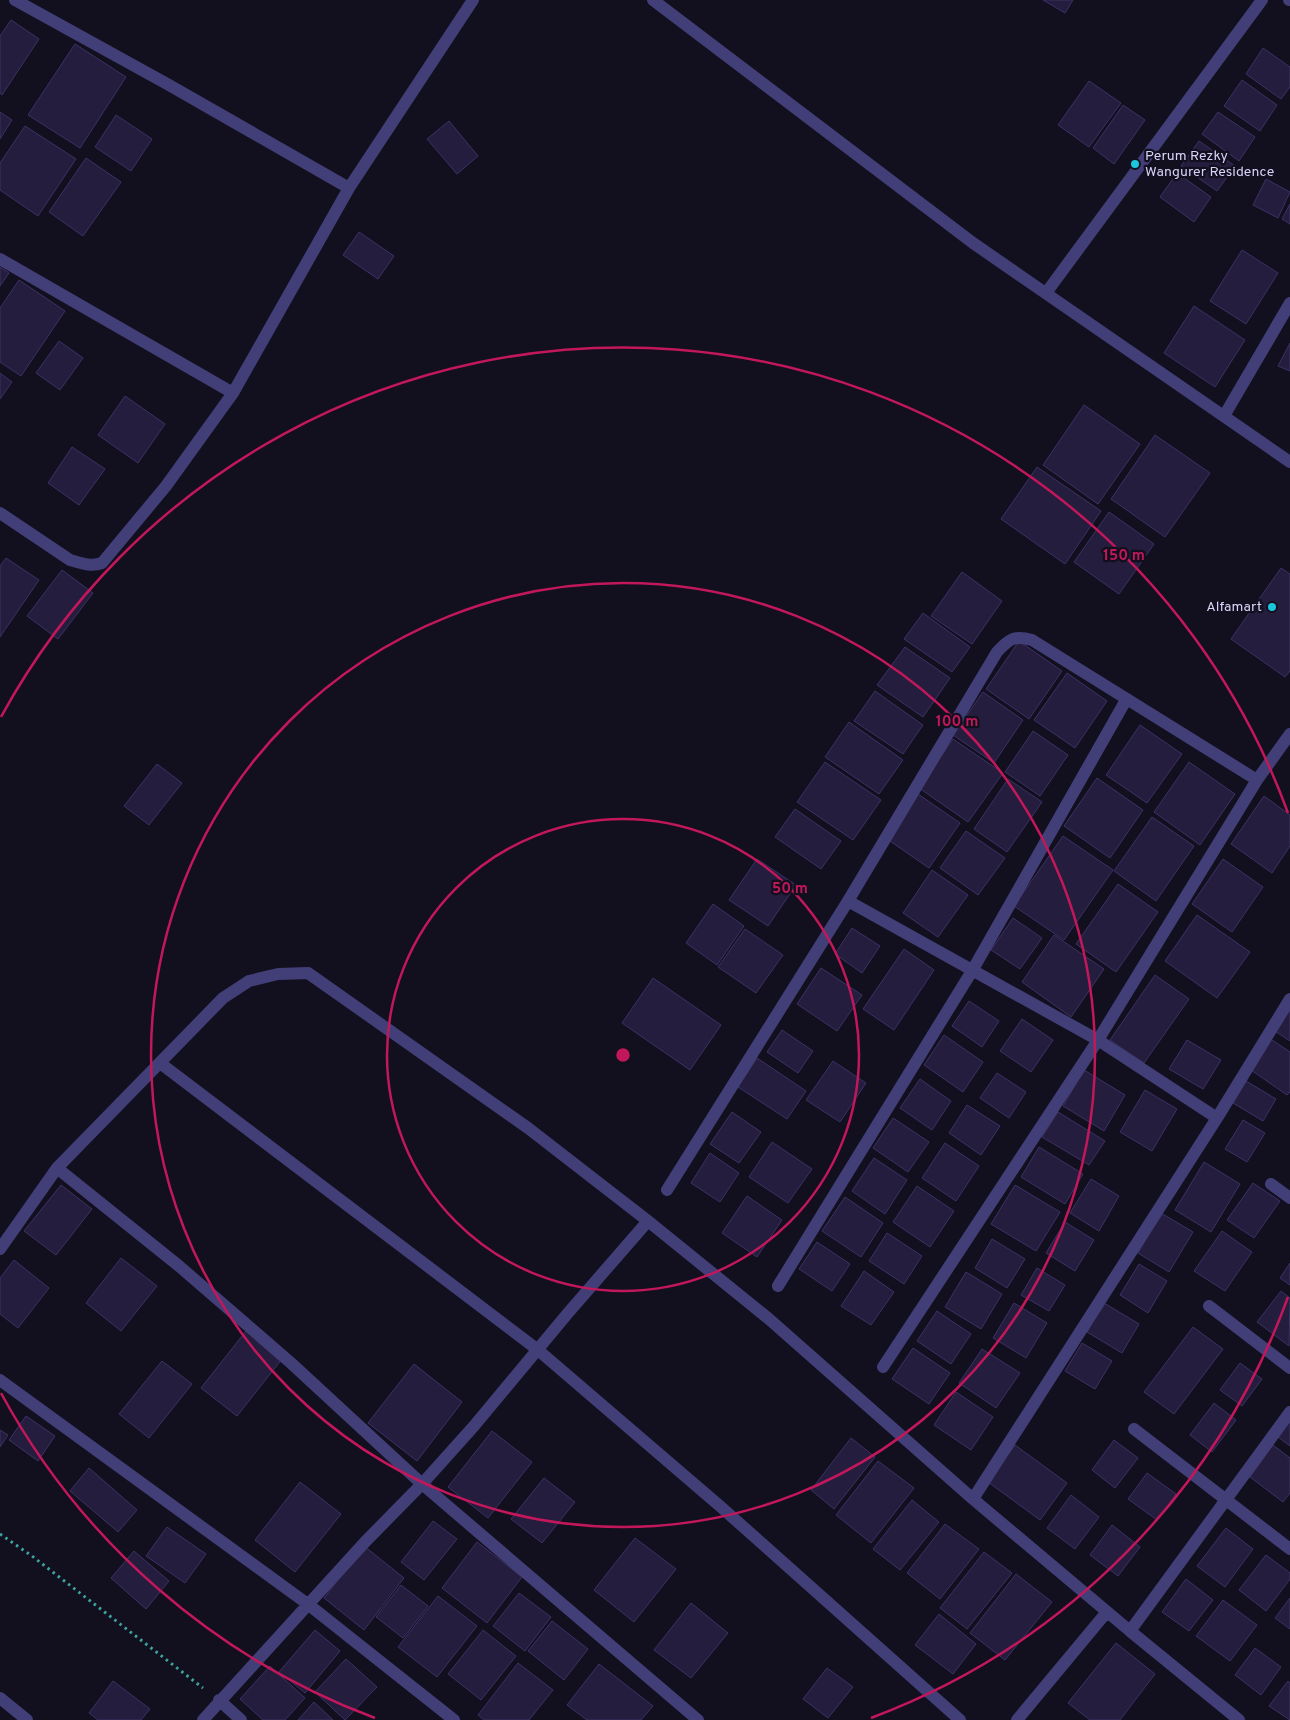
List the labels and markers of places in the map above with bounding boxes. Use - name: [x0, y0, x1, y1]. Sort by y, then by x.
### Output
- place label: Perum Rezky Wangurer Residence: [1145, 148, 1274, 181]
- marker: Perum Rezky Wangurer Residence: [1129, 158, 1141, 170]
- place label: Alfamart: [1206, 599, 1262, 616]
- marker: Alfamart: [1266, 601, 1278, 613]
- centre of rings: [614, 1046, 632, 1064]

